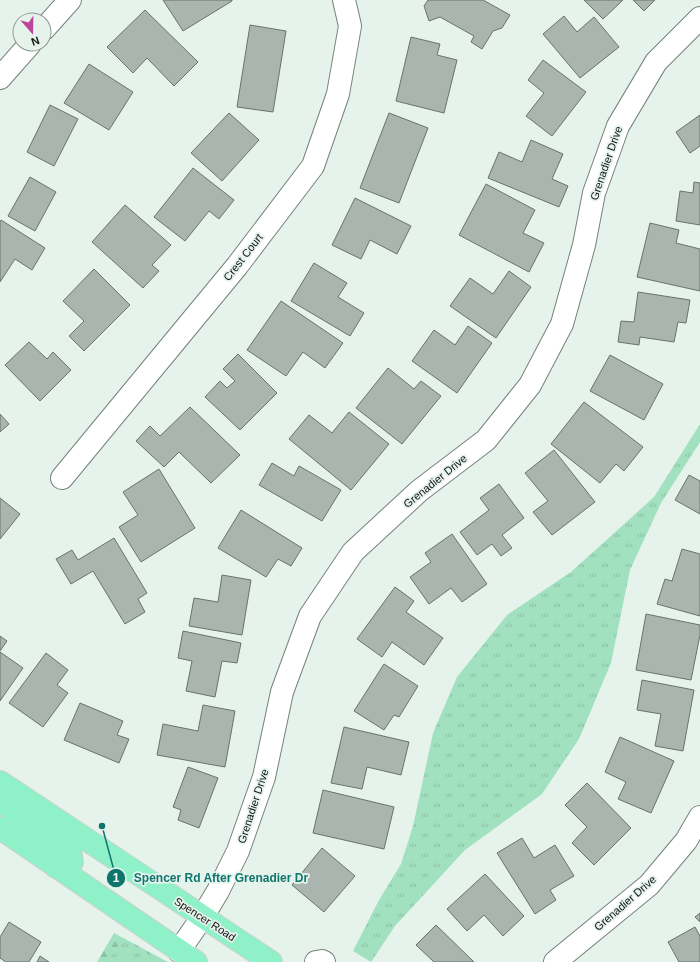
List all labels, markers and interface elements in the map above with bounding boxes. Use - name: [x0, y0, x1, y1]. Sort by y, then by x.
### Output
- north arrow: [12, 12, 52, 52]
- text: N: [30, 34, 41, 48]
- street label: Grenadier Drive: [588, 124, 624, 202]
- street label: Crest Court: [221, 231, 265, 283]
- street label: Grenadier Drive: [401, 452, 469, 510]
- street label: Grenadier Drive: [235, 767, 271, 845]
- callout: Spencer Rd After Grenadier Dr: [106, 866, 317, 890]
- text: 1: [113, 871, 120, 885]
- text: Spencer Rd After Grenadier Dr: [134, 871, 308, 885]
- street label: Grenadier Drive: [592, 873, 658, 933]
- street label: Spencer Road: [172, 895, 238, 943]

